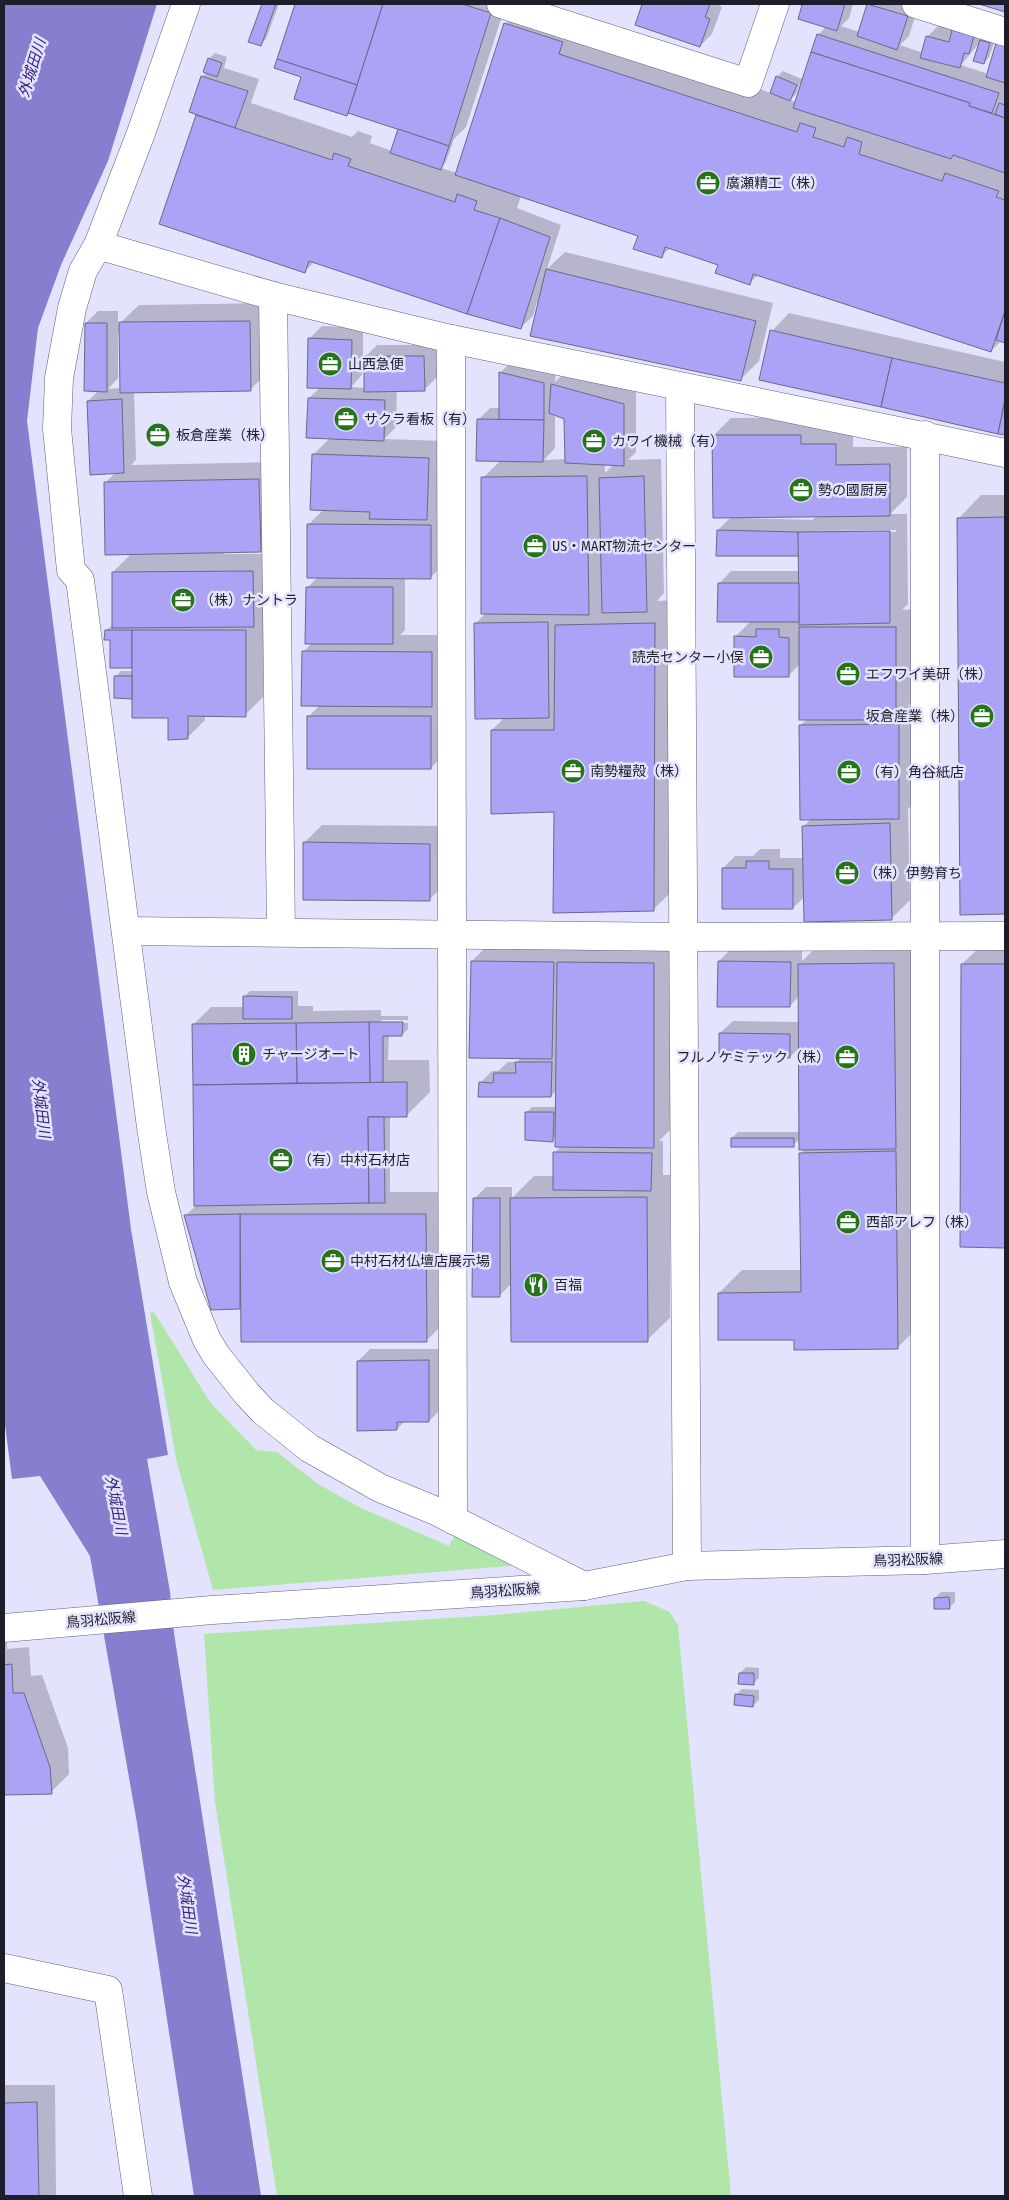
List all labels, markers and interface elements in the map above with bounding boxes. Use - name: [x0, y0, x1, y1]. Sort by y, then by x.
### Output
- water label: 外城田川: [15, 35, 50, 99]
- office icon: 廣瀬精工（株）: [695, 170, 721, 196]
- place label: 廣瀬精工（株）: [726, 175, 824, 192]
- office icon: 山西急便: [317, 351, 343, 377]
- place label: 山西急便: [348, 356, 404, 373]
- office icon: サクラ看板（有）: [333, 406, 359, 432]
- place label: サクラ看板（有）: [364, 411, 476, 428]
- office icon: 板倉産業（株）: [145, 422, 171, 448]
- place label: 板倉産業（株）: [176, 427, 274, 444]
- office icon: カワイ機械（有）: [581, 428, 607, 454]
- place label: カワイ機械（有）: [612, 433, 724, 450]
- office icon: 勢の國厨房: [788, 477, 814, 503]
- place label: 勢の國厨房: [818, 482, 888, 499]
- office icon: US・MART物流センター: [522, 533, 548, 559]
- place label: US・MART物流センター: [552, 538, 696, 555]
- office icon: （株）ナントラ: [170, 587, 196, 613]
- place label: （株）ナントラ: [200, 592, 298, 609]
- office icon: 読売センター小俣: [748, 644, 774, 670]
- place label: 読売センター小俣: [632, 649, 744, 666]
- office icon: エフワイ美研（株）: [835, 661, 861, 687]
- place label: エフワイ美研（株）: [866, 666, 992, 683]
- office icon: 坂倉産業（株）: [969, 703, 995, 729]
- place label: 坂倉産業（株）: [866, 708, 964, 725]
- office icon: 南勢糧殻（株）: [560, 758, 586, 784]
- office icon: （有）角谷紙店: [836, 759, 862, 785]
- place label: 南勢糧殻（株）: [590, 763, 688, 780]
- place label: （有）角谷紙店: [866, 764, 964, 781]
- office icon: （株）伊勢育ち: [834, 860, 860, 886]
- place label: （株）伊勢育ち: [864, 865, 962, 882]
- building icon: チャージオート: [231, 1041, 257, 1067]
- office icon: フルノケミテック（株）: [834, 1044, 860, 1070]
- place label: チャージオート: [262, 1046, 360, 1063]
- place label: フルノケミテック（株）: [676, 1049, 830, 1066]
- water label: 外城田川: [28, 1077, 54, 1141]
- office icon: （有）中村石材店: [268, 1147, 294, 1173]
- place label: （有）中村石材店: [298, 1152, 410, 1169]
- office icon: 西部アレフ（株）: [835, 1209, 861, 1235]
- place label: 西部アレフ（株）: [866, 1214, 978, 1231]
- office icon: 中村石材仏壇店展示場: [320, 1248, 346, 1274]
- place label: 中村石材仏壇店展示場: [350, 1253, 490, 1270]
- restaurant icon: 百福: [523, 1272, 549, 1298]
- place label: 百福: [554, 1277, 582, 1294]
- water label: 外城田川: [101, 1474, 131, 1538]
- street label: 鳥羽松阪線: [873, 1550, 943, 1570]
- street label: 鳥羽松阪線: [469, 1580, 541, 1602]
- street label: 鳥羽松阪線: [65, 1608, 137, 1632]
- water label: 外城田川: [174, 1873, 200, 1937]

